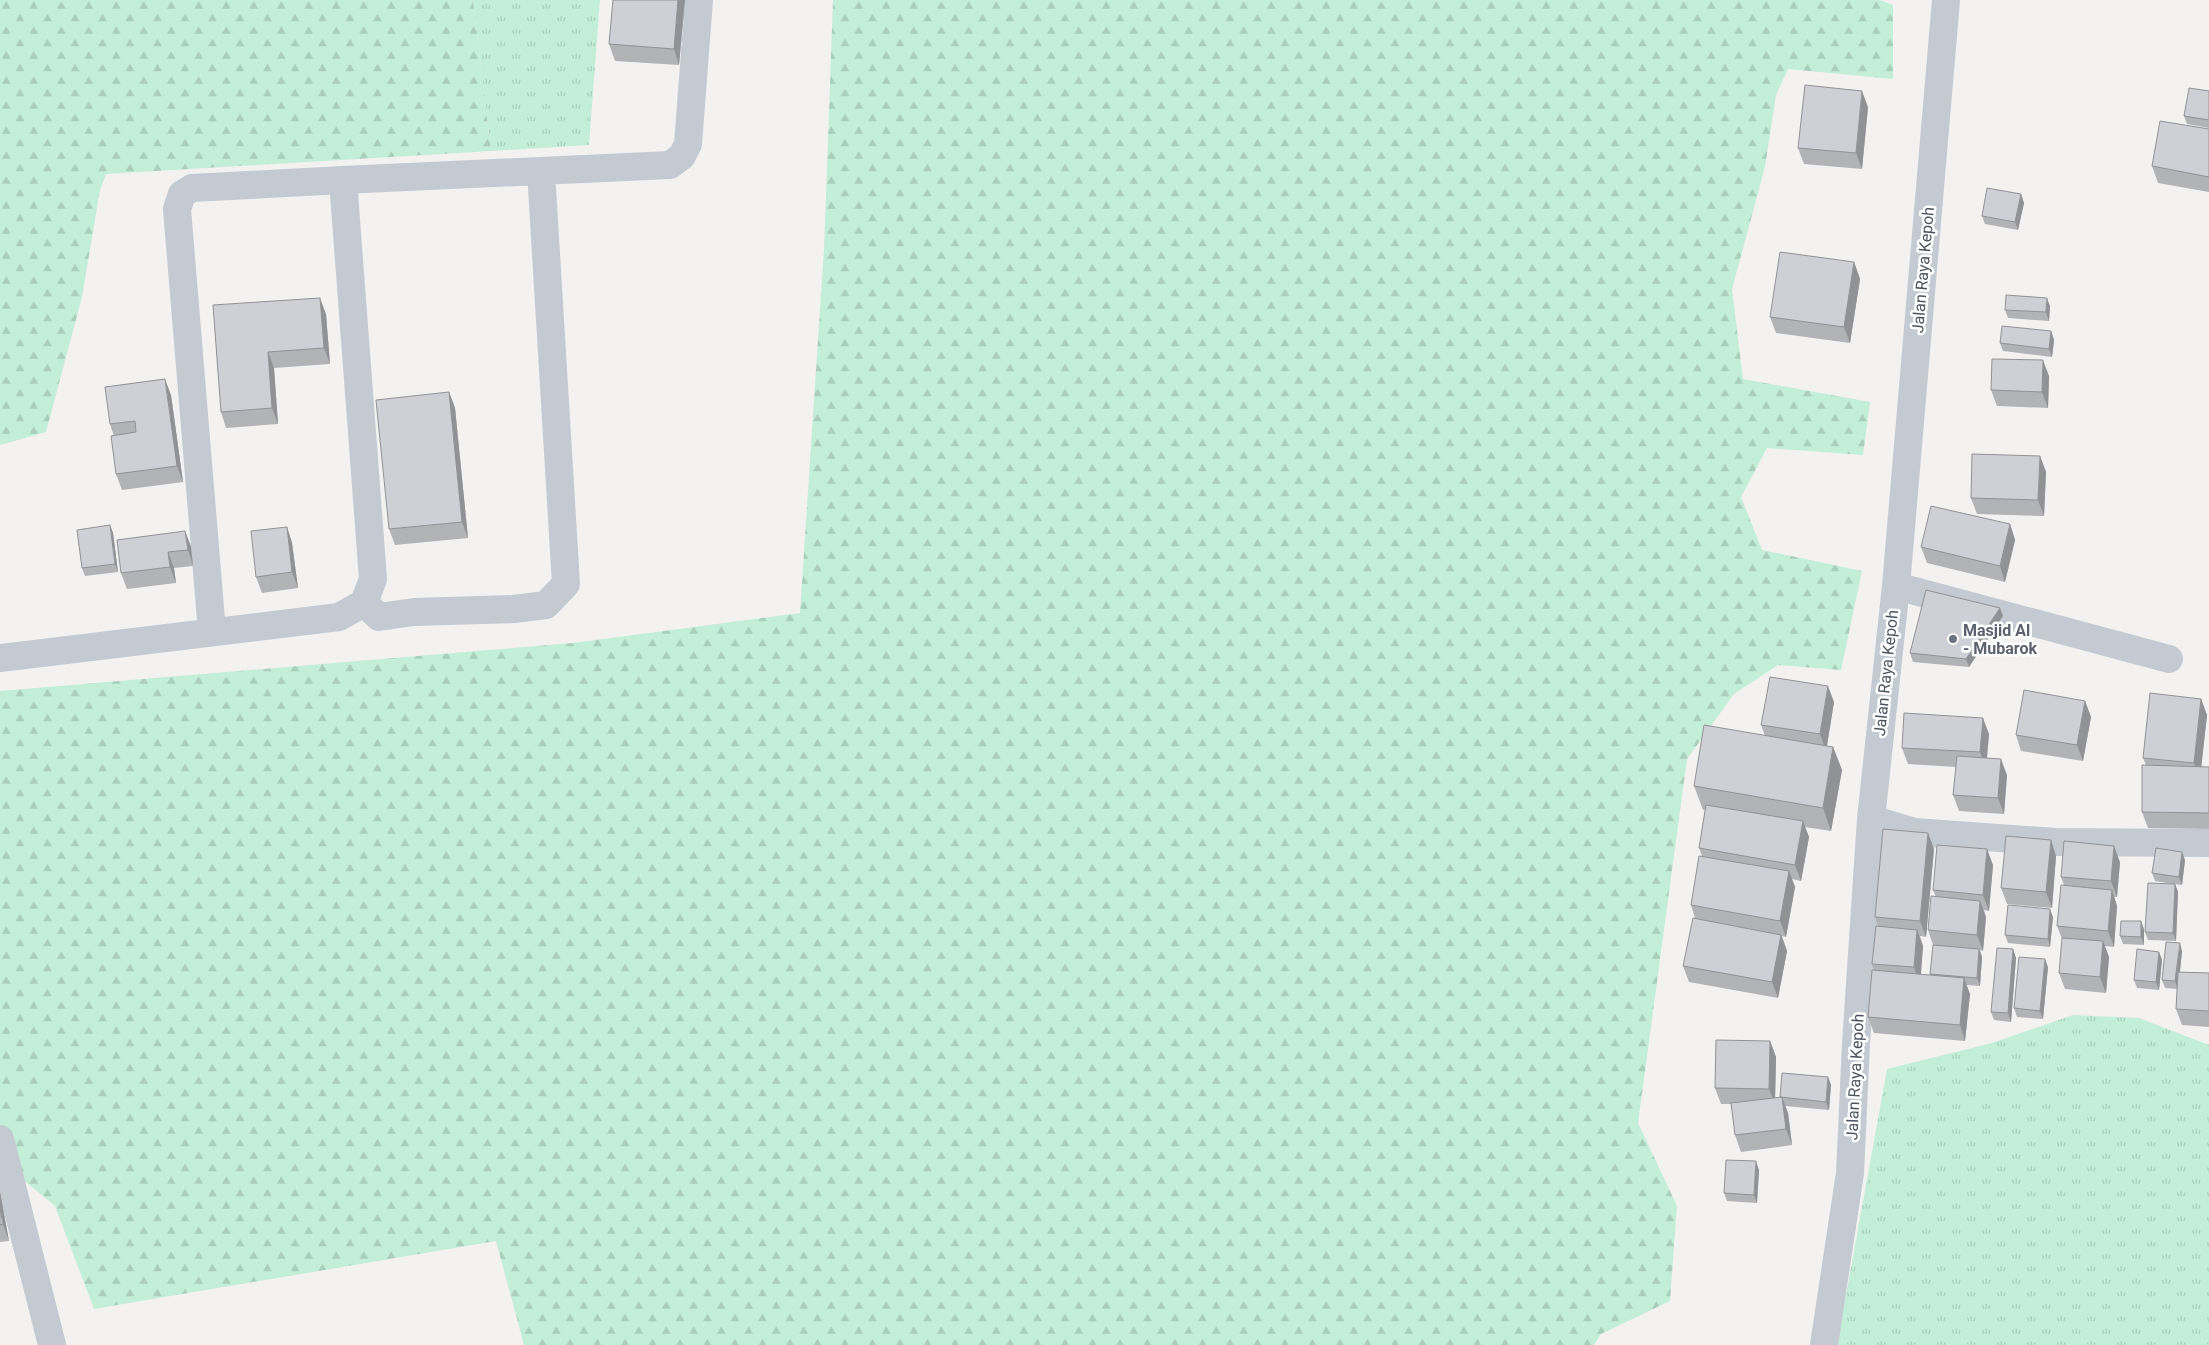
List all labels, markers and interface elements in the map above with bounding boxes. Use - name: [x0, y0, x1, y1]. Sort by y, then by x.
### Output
- street label: Jalan Raya Kepoh: [1908, 206, 1938, 334]
- street label: Jalan Raya Kepoh: [1870, 609, 1902, 737]
- place label: Masjid Al - Mubarok: [1963, 621, 2037, 658]
- marker: Masjid Al - Mubarok: [1947, 633, 1959, 645]
- street label: Jalan Raya Kepoh: [1842, 1013, 1868, 1141]

